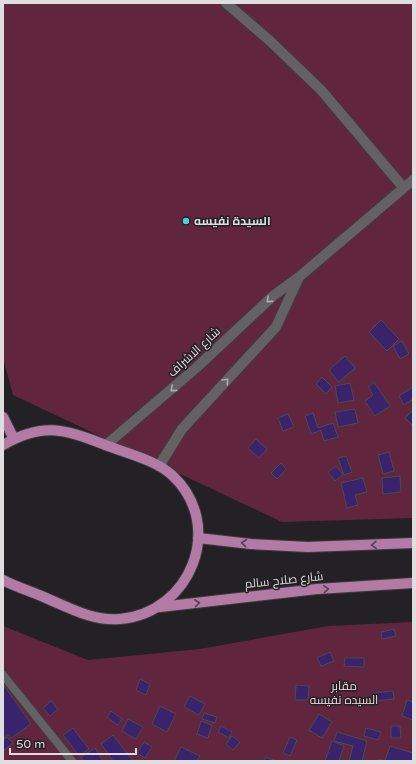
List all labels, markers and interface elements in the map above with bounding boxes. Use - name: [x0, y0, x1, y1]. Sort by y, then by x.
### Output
- place label: السيدة نفيسه: [194, 214, 271, 228]
- marker: السيدة نفيسه: [181, 216, 191, 226]
- one-way arrow: [266, 296, 273, 303]
- street label: شارع الاشراف: [165, 324, 224, 380]
- one-way arrow: [222, 378, 229, 386]
- one-way arrow: [170, 384, 178, 391]
- one-way arrow: [241, 539, 247, 548]
- one-way arrow: [371, 541, 377, 549]
- street label: شارع صلاح سالم: [244, 569, 324, 592]
- one-way arrow: [323, 584, 329, 593]
- one-way arrow: [193, 599, 200, 608]
- park label: مقابر السيده نفيسه: [310, 679, 378, 707]
- scale bar: [10, 730, 136, 756]
- text: 50 m: [16, 737, 45, 751]

